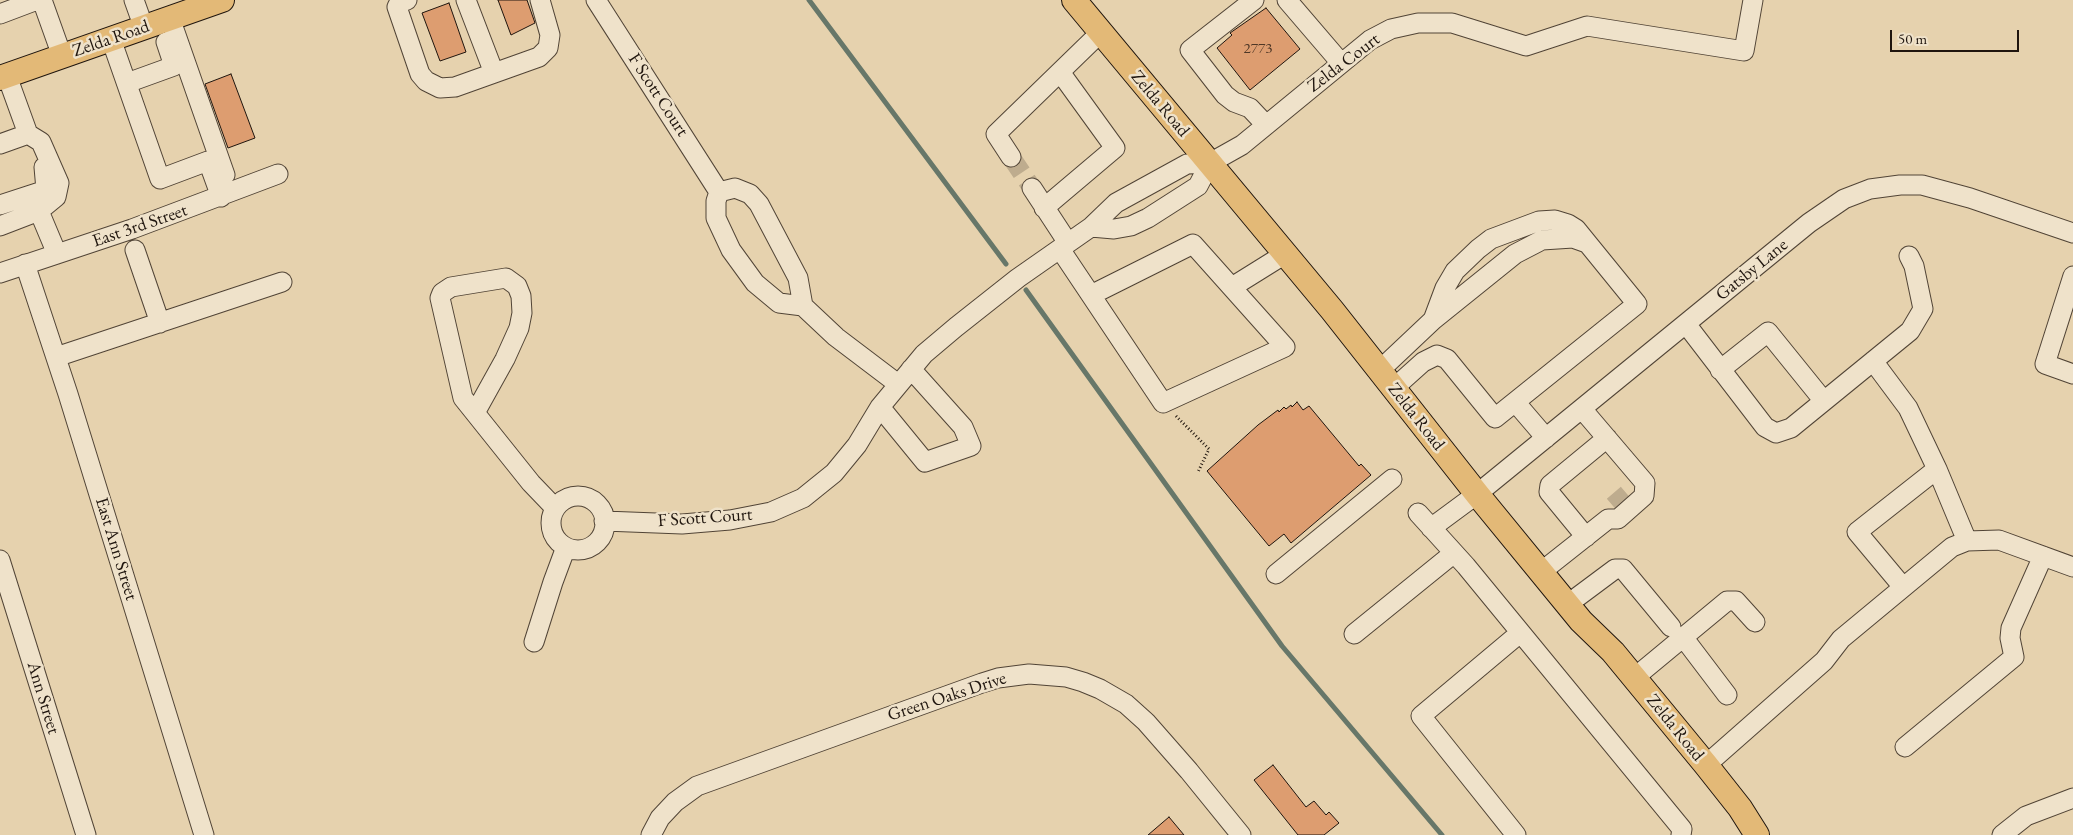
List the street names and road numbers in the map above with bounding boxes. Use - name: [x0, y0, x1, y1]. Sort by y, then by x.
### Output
- street label: Zelda Road: [70, 16, 152, 62]
- street label: Zelda Court: [1304, 29, 1384, 97]
- street label: F Scott Court: [623, 49, 693, 141]
- street label: Zelda Road: [1126, 67, 1194, 141]
- street label: East 3rd Street: [90, 200, 190, 252]
- street label: Gatsby Lane: [1712, 234, 1792, 306]
- street label: Zelda Road: [1383, 379, 1449, 455]
- street label: East Ann Street: [90, 495, 142, 603]
- street label: F Scott Court: [657, 504, 753, 532]
- street label: Ann Street: [22, 659, 64, 737]
- street label: Green Oaks Drive: [885, 668, 1009, 726]
- street label: Zelda Road: [1642, 690, 1708, 766]

